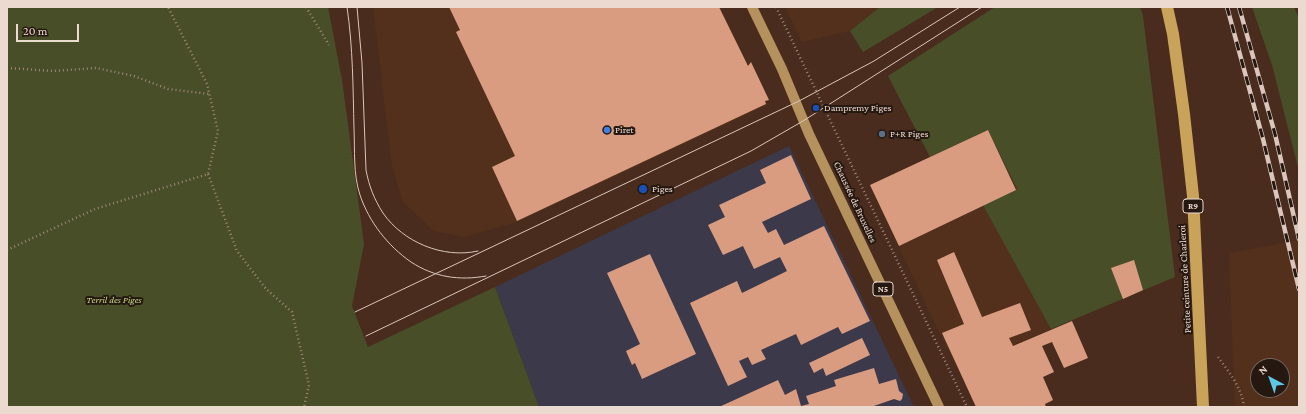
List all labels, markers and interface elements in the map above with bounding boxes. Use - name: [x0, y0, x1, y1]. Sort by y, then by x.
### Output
- scale bar: [18, 16, 81, 42]
- text: 20 m: [23, 24, 47, 38]
- place label: Dampremy Piges: [824, 102, 892, 114]
- marker: Dampremy Piges: [811, 103, 821, 113]
- place label: Piret: [615, 124, 634, 136]
- marker: Piret: [602, 125, 612, 135]
- place label: P+R Piges: [890, 128, 928, 140]
- marker: P+R Piges: [877, 129, 887, 139]
- street label: Chaussée de Bruxelles: [831, 160, 879, 244]
- marker: Piges: [637, 183, 649, 195]
- place label: Piges: [652, 183, 673, 195]
- road number: R9: [1183, 199, 1203, 213]
- street label: Petite ceinture de Charleroi: [1176, 225, 1194, 333]
- road number: N5: [873, 282, 893, 296]
- park label: Terril des Piges: [86, 294, 142, 306]
- north arrow: [1250, 358, 1290, 398]
- text: N: [1256, 363, 1270, 377]

